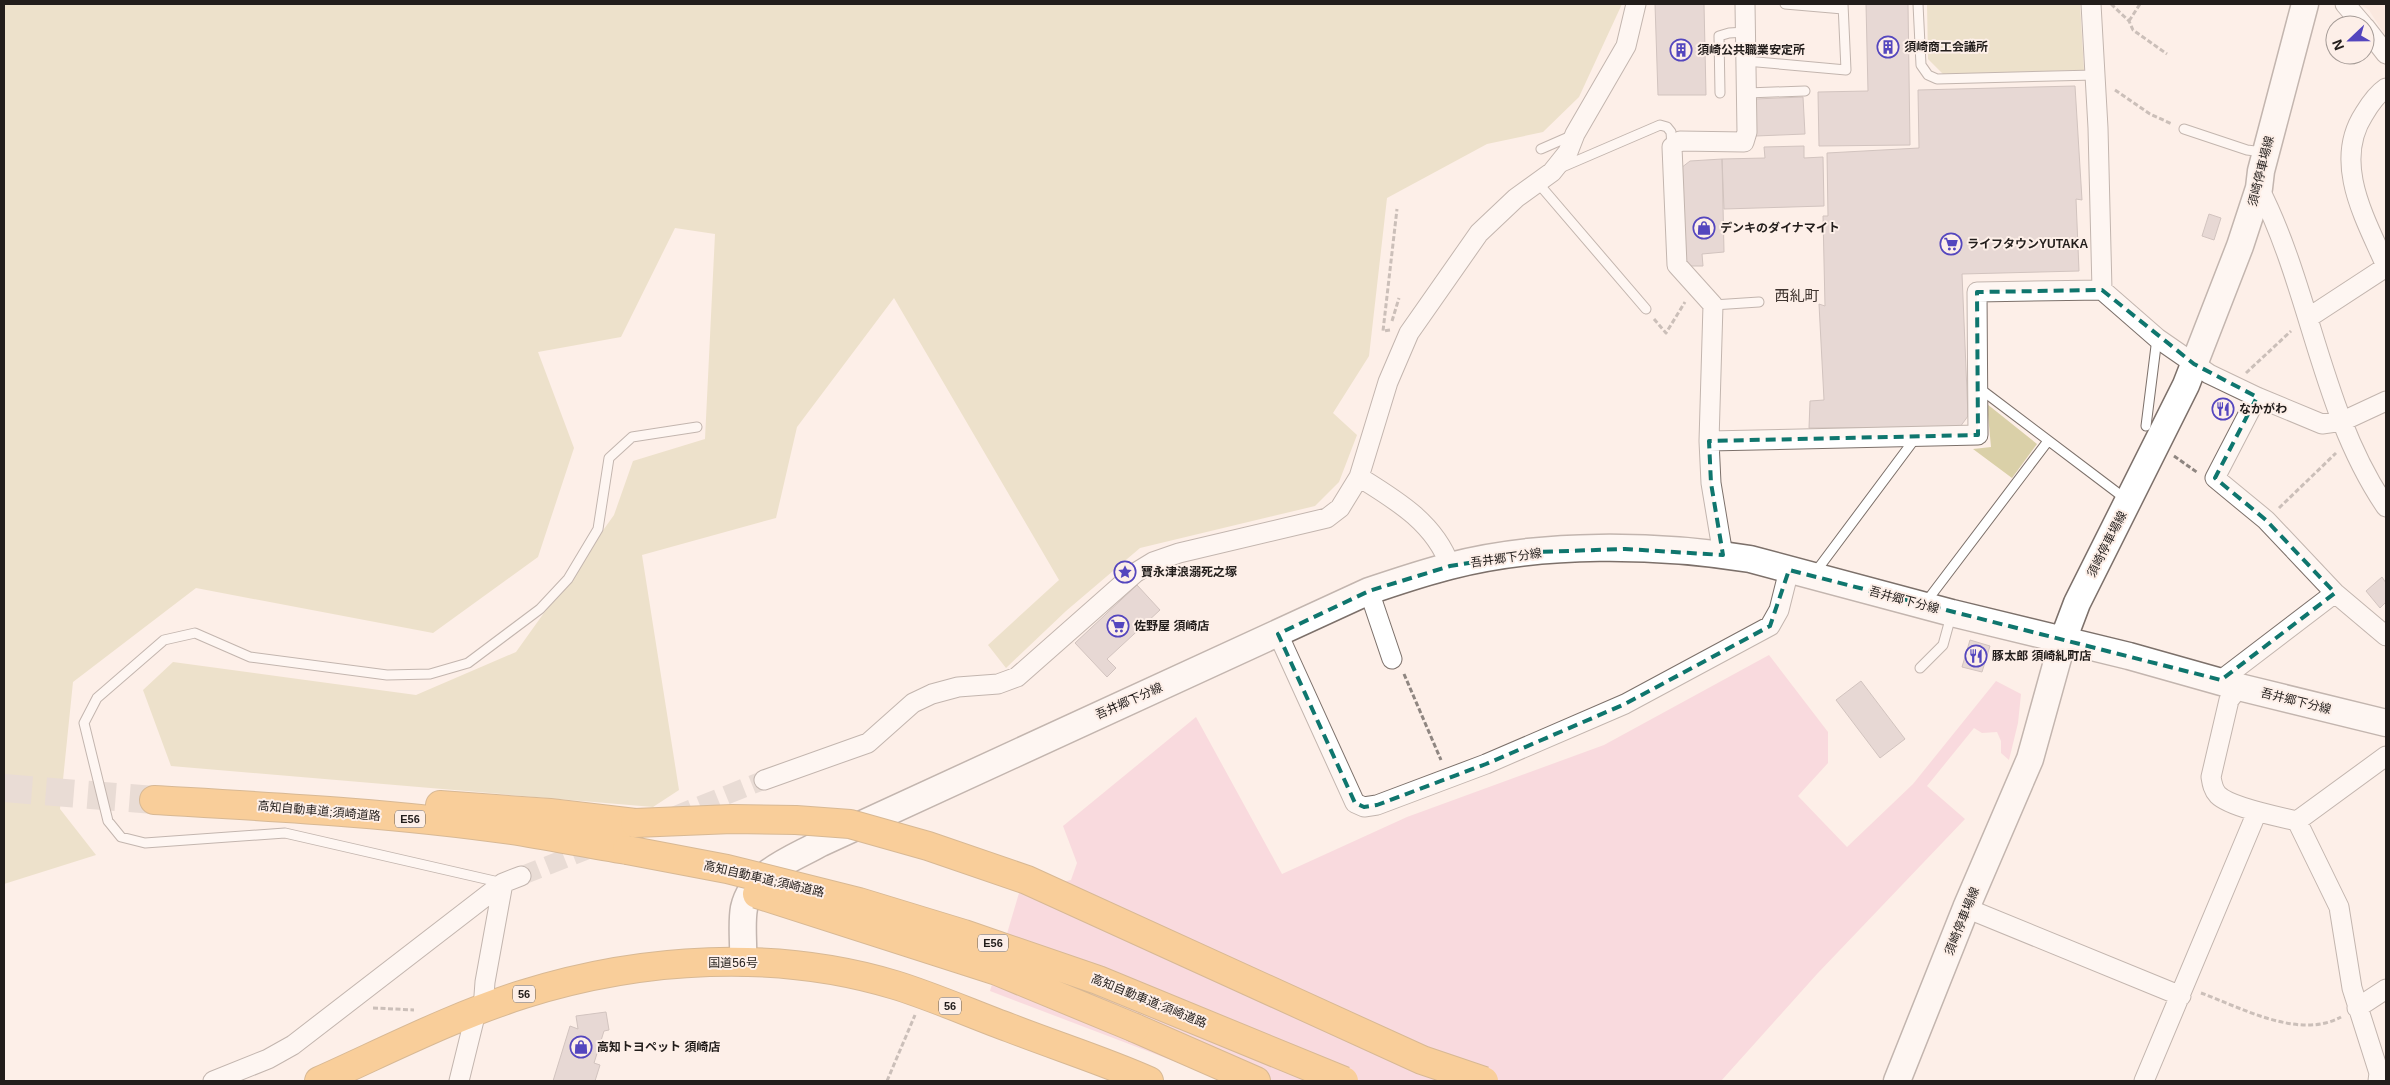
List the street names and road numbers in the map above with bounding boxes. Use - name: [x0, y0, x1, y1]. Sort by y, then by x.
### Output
- street label: 須崎停車場線: [2245, 134, 2277, 208]
- street label: 須崎停車場線: [2084, 509, 2130, 579]
- street label: 吾井郷下分線: [1469, 546, 1543, 570]
- street label: 吾井郷下分線: [1867, 584, 1941, 616]
- street label: 吾井郷下分線: [1093, 680, 1165, 722]
- street label: 吾井郷下分線: [2259, 685, 2333, 717]
- street label: 高知自動車道;須崎道路: [257, 799, 381, 823]
- road number: E56: [395, 811, 425, 828]
- street label: 高知自動車道;須崎道路: [702, 858, 826, 900]
- street label: 須崎停車場線: [1942, 885, 1982, 957]
- road number: E56: [978, 934, 1008, 951]
- street label: 国道56号: [708, 956, 758, 970]
- street label: 高知自動車道;須崎道路: [1089, 971, 1209, 1031]
- road number: 56: [513, 986, 535, 1002]
- road number: 56: [939, 998, 961, 1014]

